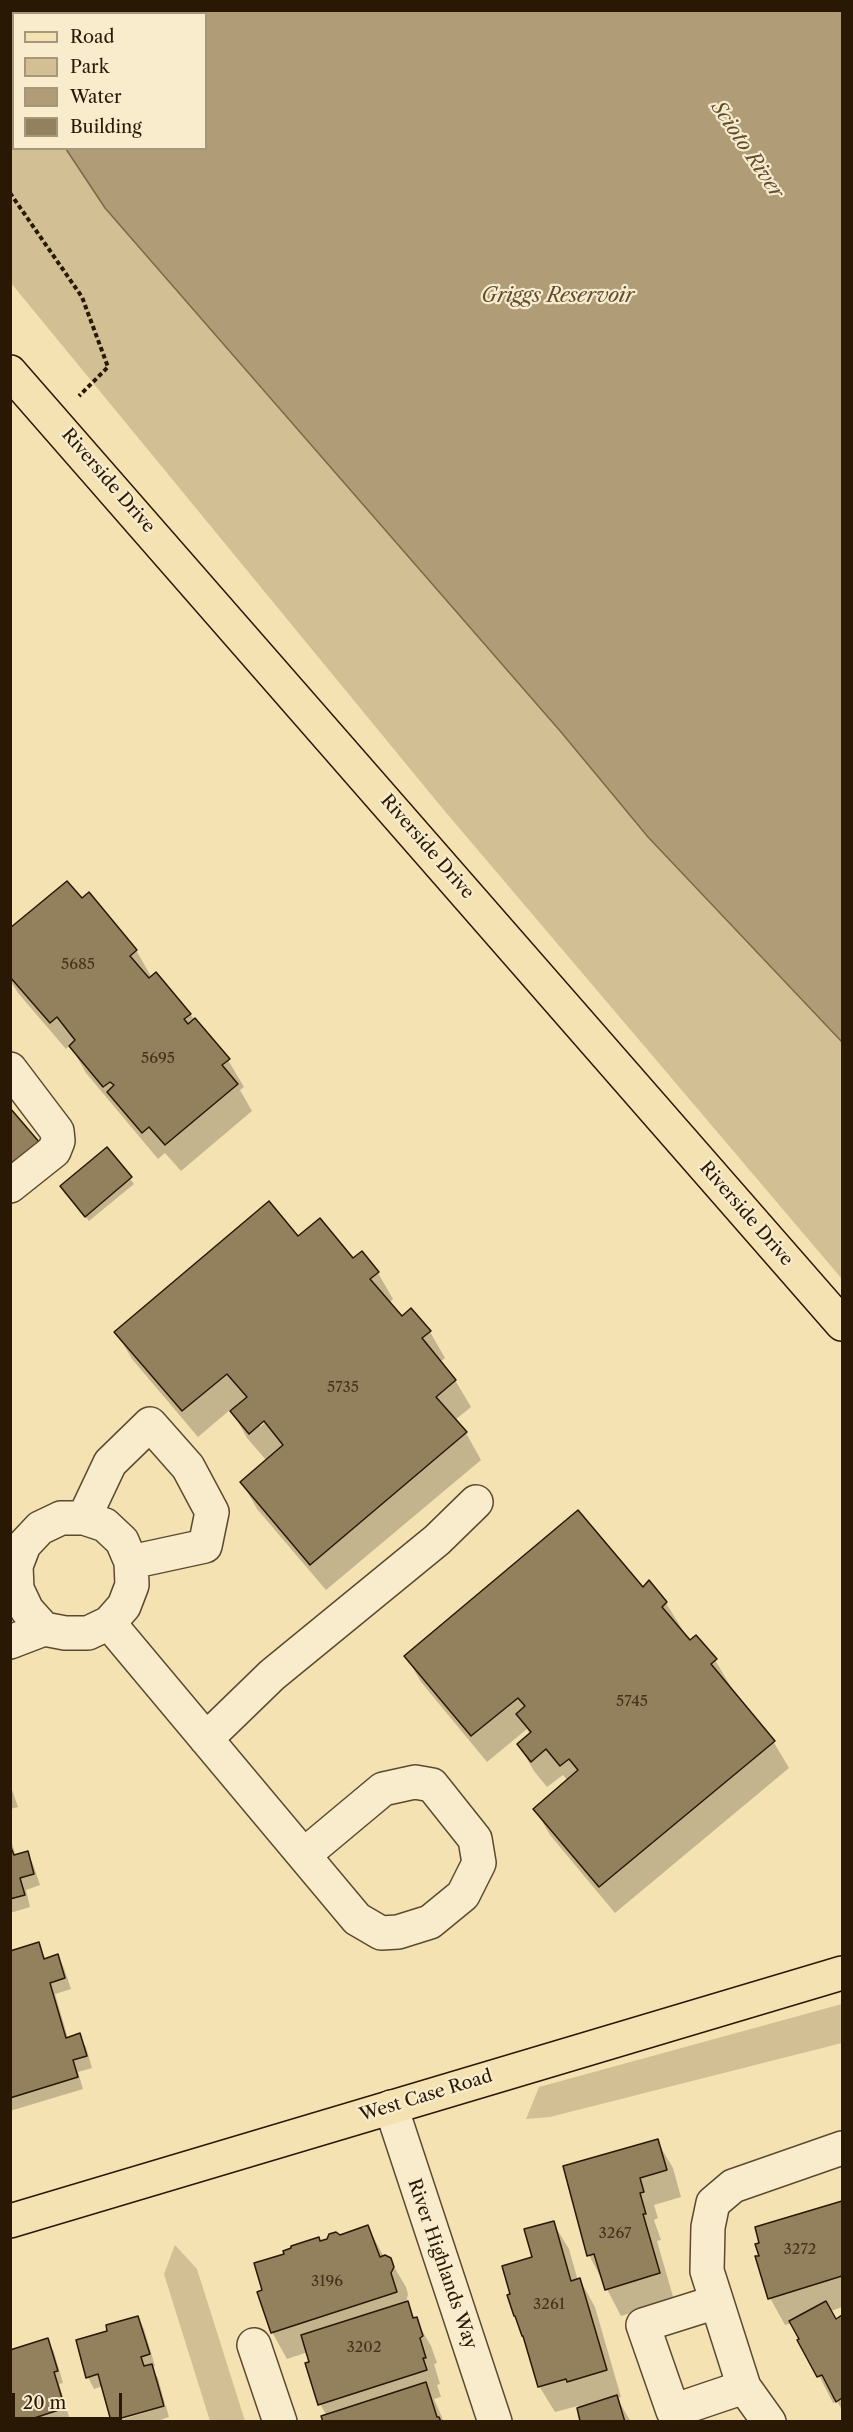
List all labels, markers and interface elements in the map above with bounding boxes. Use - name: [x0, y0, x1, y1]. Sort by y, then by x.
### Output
- legend: [12, 12, 207, 150]
- text: Road: [70, 26, 115, 48]
- text: Park: [70, 56, 109, 78]
- text: Water: [70, 86, 122, 108]
- water label: Scioto River: [706, 97, 788, 203]
- text: Building: [70, 116, 142, 138]
- water label: Griggs Reservoir: [481, 284, 635, 308]
- street label: Riverside Drive: [57, 424, 159, 538]
- street label: Riverside Drive: [376, 790, 478, 904]
- house number: 5685: [61, 956, 95, 974]
- house number: 5695: [141, 1050, 175, 1068]
- street label: Riverside Drive: [695, 1157, 797, 1271]
- house number: 5735: [327, 1379, 359, 1397]
- house number: 5745: [616, 1693, 648, 1711]
- street label: West Case Road: [357, 2066, 495, 2126]
- street label: River Highlands Way: [403, 2176, 481, 2352]
- house number: 3267: [599, 2225, 631, 2243]
- house number: 3272: [784, 2241, 816, 2259]
- house number: 3196: [311, 2273, 343, 2291]
- house number: 3261: [533, 2296, 565, 2314]
- house number: 3202: [346, 2339, 382, 2357]
- scale bar: [15, 2381, 124, 2419]
- text: 20 m: [23, 2392, 66, 2414]

